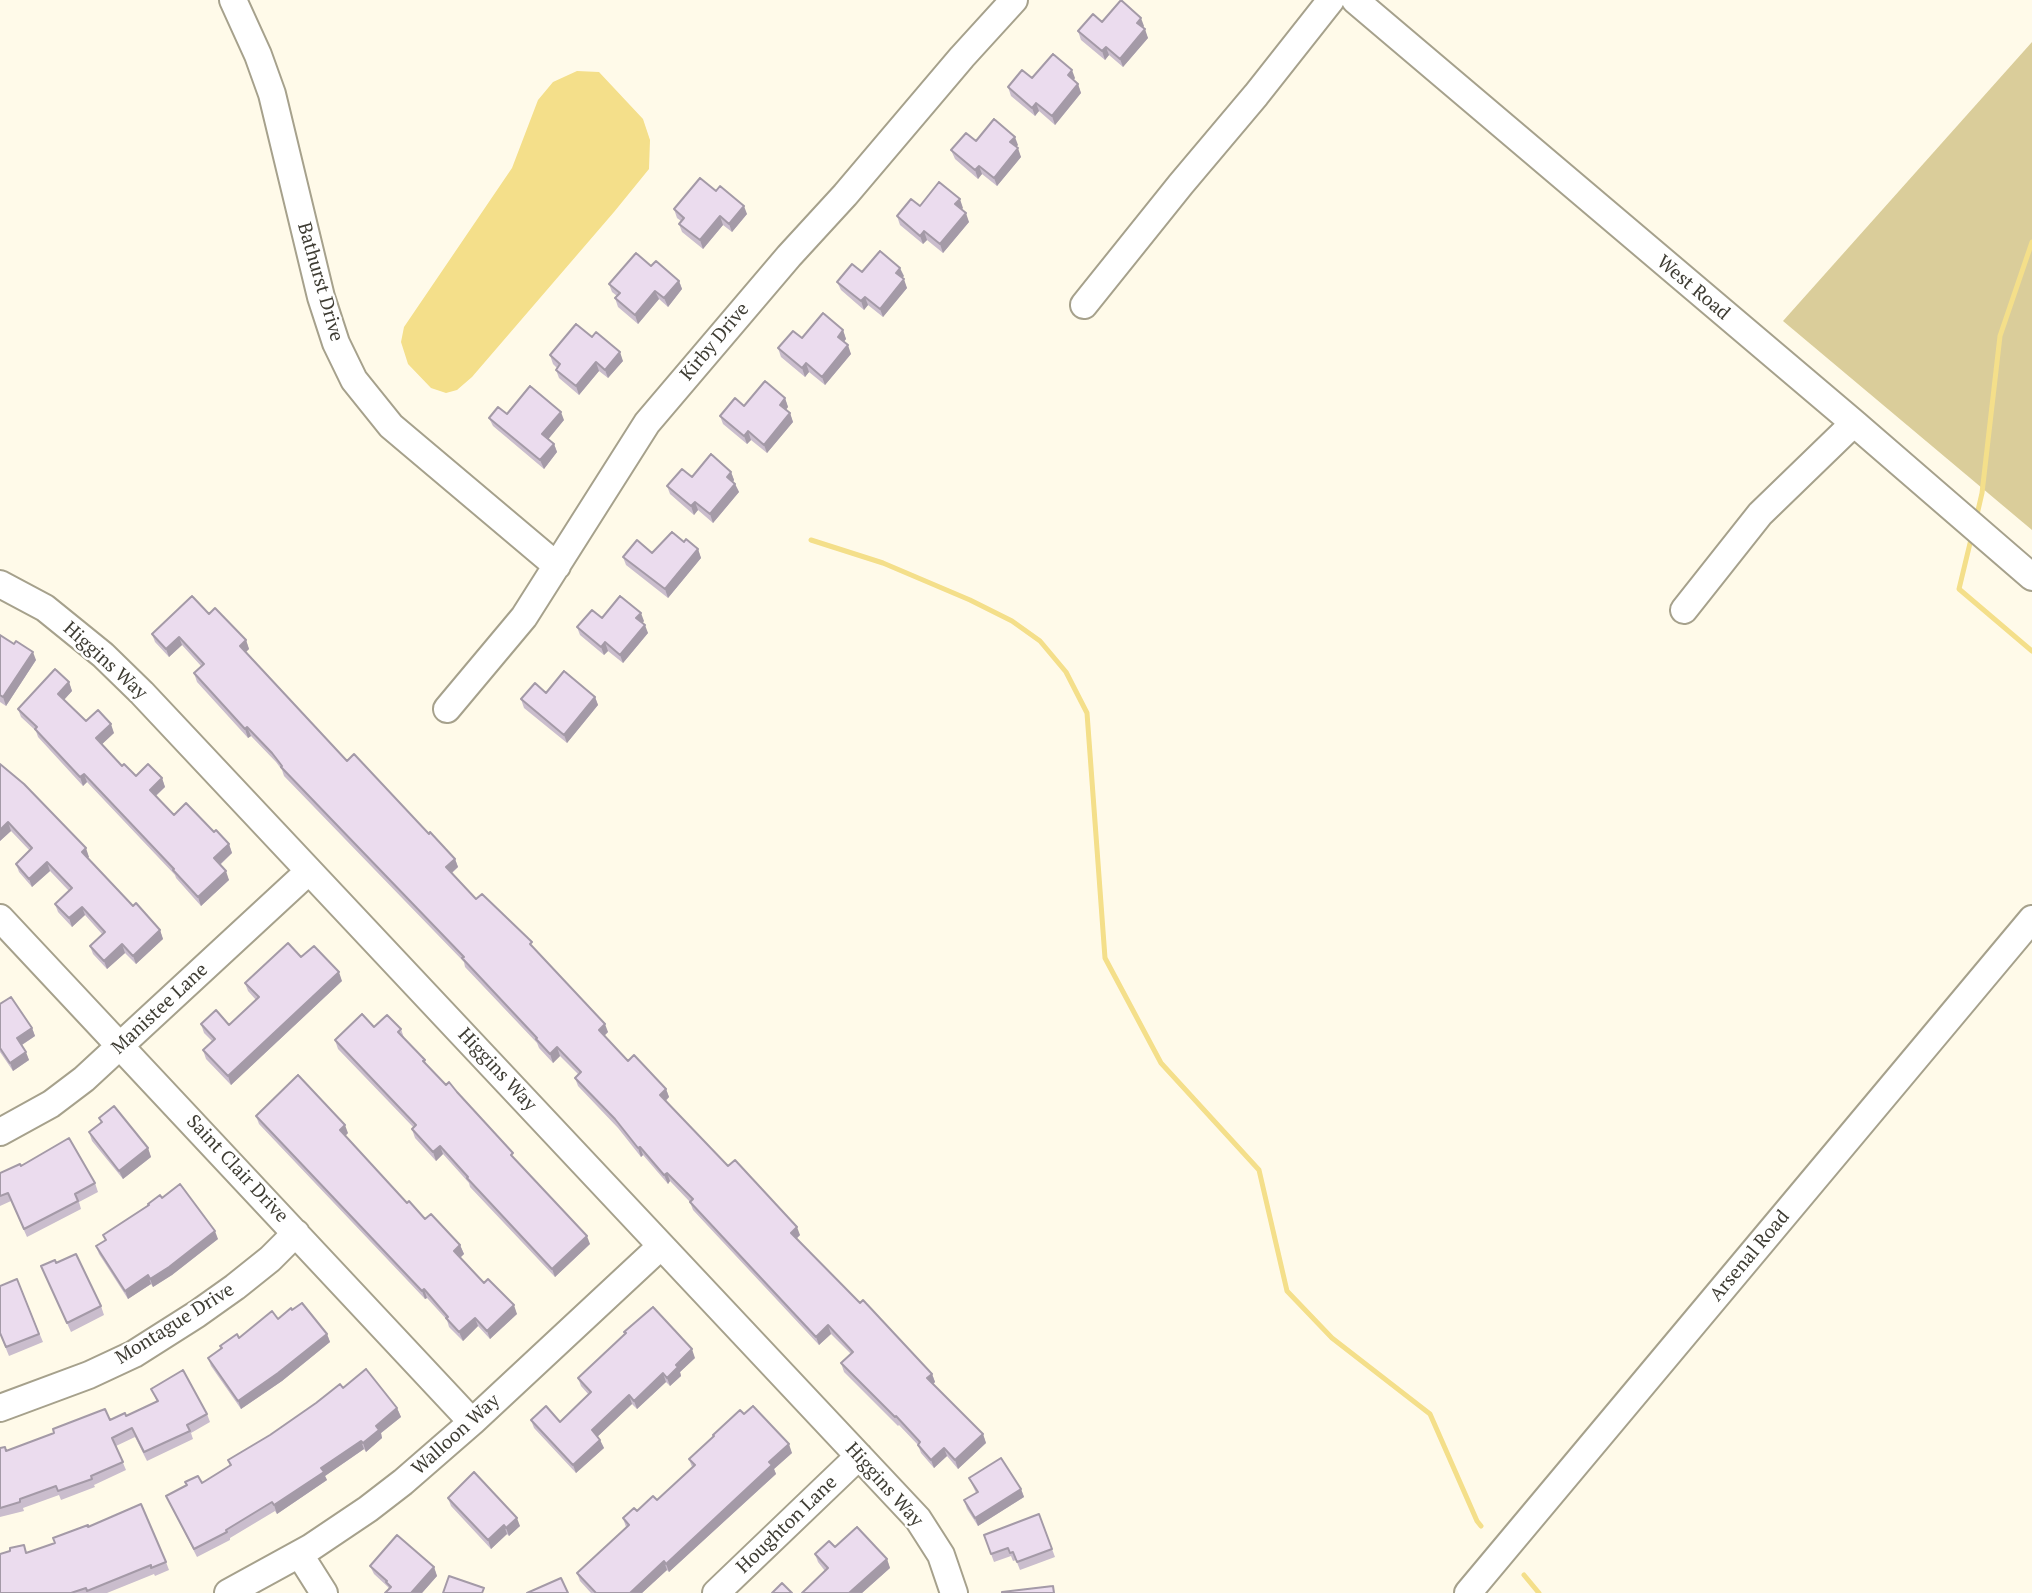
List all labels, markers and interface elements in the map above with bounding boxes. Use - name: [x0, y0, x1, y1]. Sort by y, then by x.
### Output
- street label: Bathurst Drive: [292, 220, 348, 344]
- street label: West Road: [1652, 251, 1734, 325]
- street label: Kirby Drive: [676, 298, 754, 386]
- street label: Higgins Way: [58, 617, 152, 705]
- street label: Manistee Lane: [107, 959, 213, 1059]
- street label: Higgins Way: [453, 1024, 541, 1116]
- street label: Saint Clair Drive: [181, 1110, 293, 1228]
- street label: Arsenal Road: [1705, 1206, 1795, 1306]
- street label: Montague Drive: [112, 1278, 238, 1370]
- street label: Walloon Way: [407, 1390, 505, 1480]
- street label: Higgins Way: [840, 1438, 928, 1532]
- street label: Houghton Lane: [732, 1471, 842, 1579]

